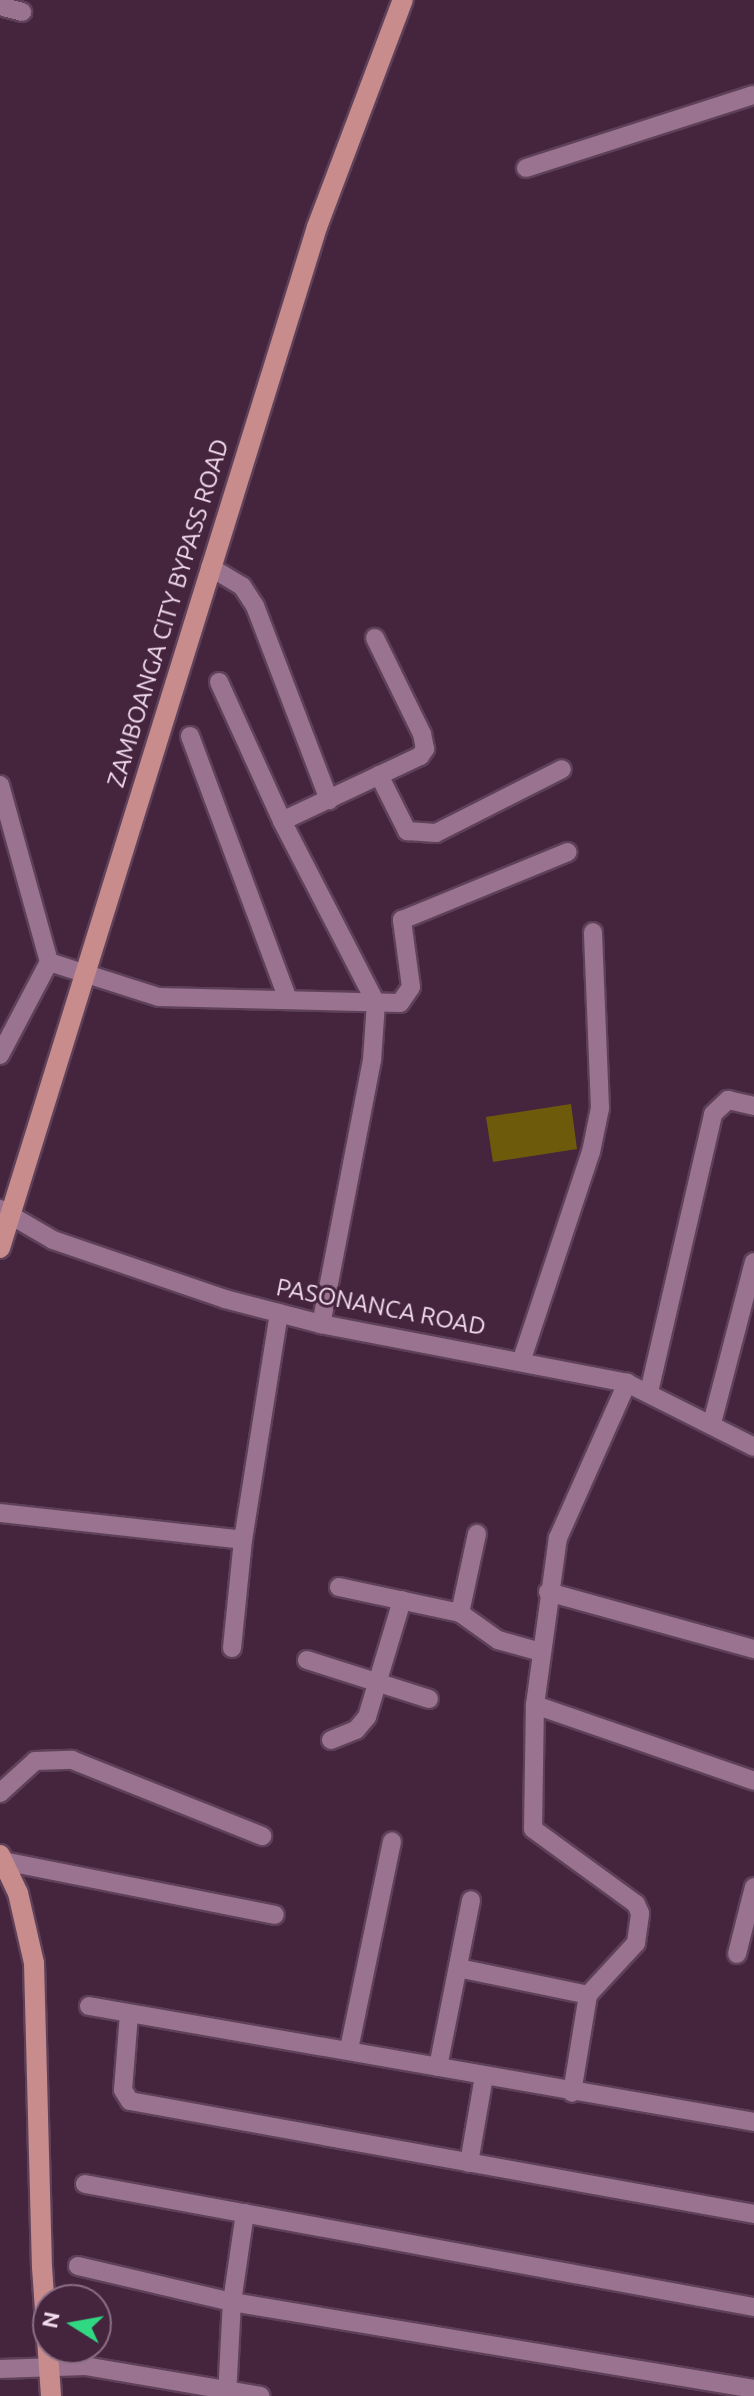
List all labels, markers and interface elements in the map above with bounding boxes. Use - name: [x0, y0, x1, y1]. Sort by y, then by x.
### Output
- street label: ZAMBOANGA CITY BYPASS ROAD: [101, 435, 235, 791]
- street label: PASONANCA ROAD: [274, 1273, 488, 1341]
- north arrow: [32, 2284, 112, 2364]
- text: N: [36, 2309, 64, 2330]

